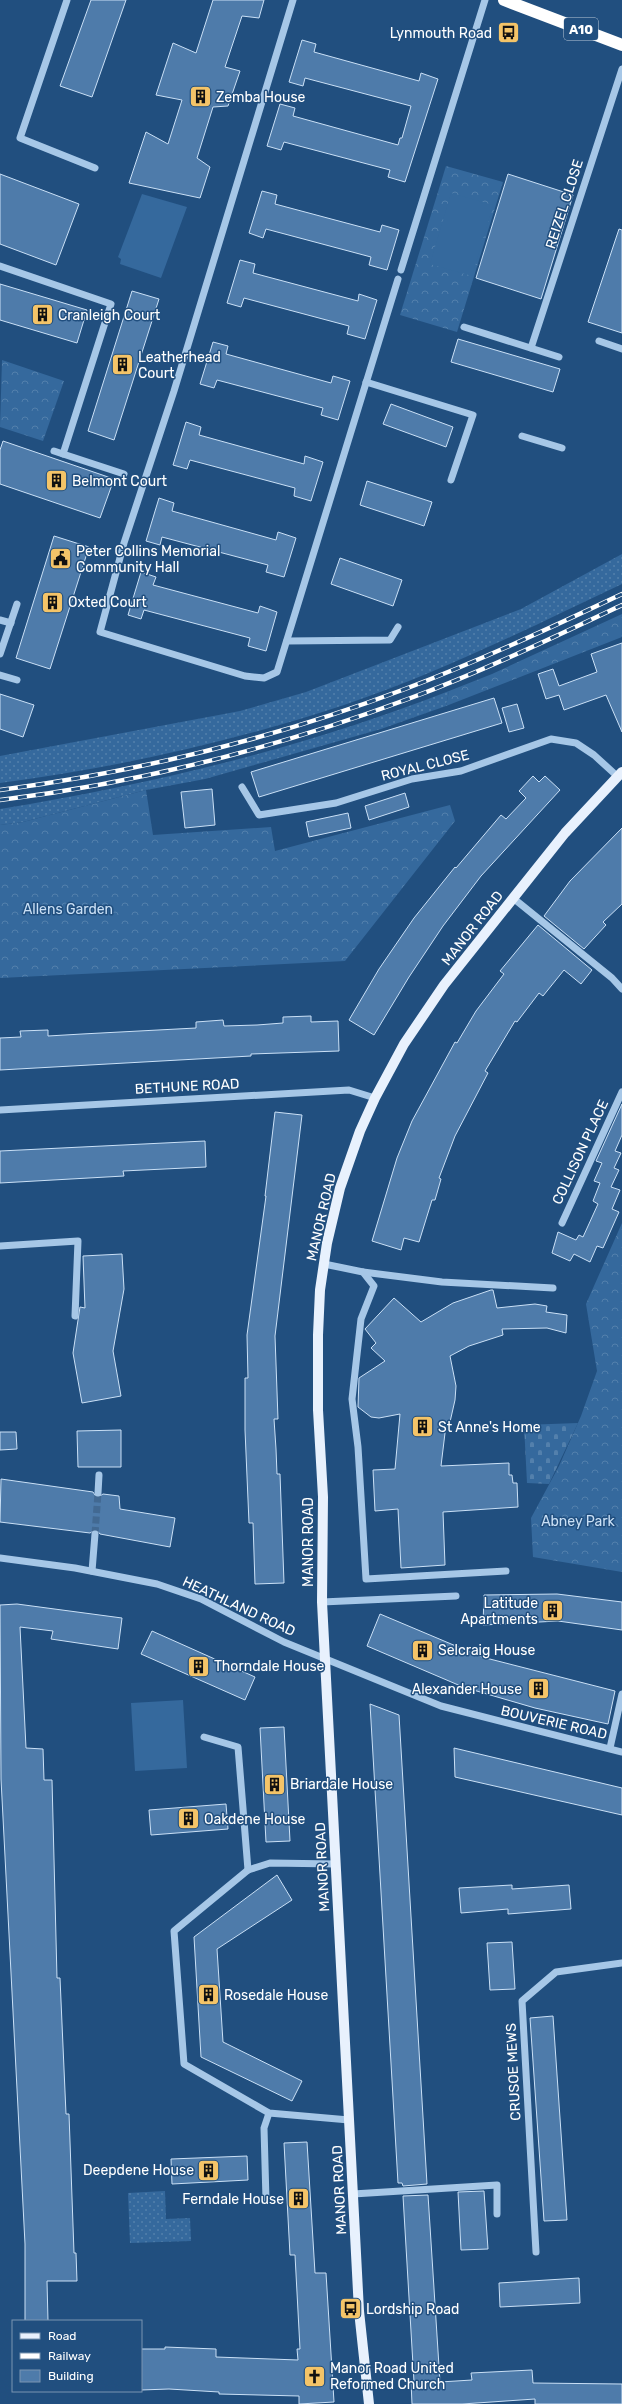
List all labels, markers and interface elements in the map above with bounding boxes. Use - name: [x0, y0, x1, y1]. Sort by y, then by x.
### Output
- road number: A10: [564, 18, 598, 40]
- bus stop icon: Lynmouth Road: [495, 20, 521, 46]
- place label: Lynmouth Road: [390, 25, 492, 42]
- building icon: Zemba House: [187, 84, 213, 110]
- place label: Zemba House: [216, 89, 306, 106]
- street label: REIZEL CLOSE: [542, 157, 587, 251]
- building icon: Cranleigh Court: [30, 302, 56, 328]
- place label: Cranleigh Court: [58, 307, 161, 324]
- place label: Leatherhead Court: [138, 349, 221, 382]
- building icon: Leatherhead Court: [110, 352, 136, 378]
- building icon: Belmont Court: [43, 468, 69, 494]
- place label: Belmont Court: [72, 473, 167, 490]
- place label: Peter Collins Memorial Community Hall: [76, 543, 220, 576]
- public building icon: Peter Collins Memorial Community Hall: [48, 546, 74, 572]
- building icon: Oxted Court: [39, 589, 65, 615]
- place label: Oxted Court: [68, 594, 147, 611]
- street label: ROYAL CLOSE: [379, 746, 471, 785]
- street label: MANOR ROAD: [438, 888, 507, 969]
- park label: Allens Garden: [23, 901, 113, 918]
- street label: BETHUNE ROAD: [134, 1075, 240, 1098]
- street label: COLLISON PLACE: [549, 1097, 612, 1207]
- street label: MANOR ROAD: [303, 1171, 340, 1263]
- building icon: St Anne's Home: [410, 1414, 436, 1440]
- place label: St Anne's Home: [438, 1419, 541, 1436]
- street label: MANOR ROAD: [300, 1497, 317, 1587]
- park label: Abney Park: [541, 1513, 616, 1530]
- street label: HEATHLAND ROAD: [180, 1573, 298, 1640]
- place label: Latitude Apartments: [460, 1595, 538, 1628]
- building icon: Latitude Apartments: [540, 1598, 566, 1624]
- building icon: Selcraig House: [409, 1637, 435, 1663]
- place label: Selcraig House: [438, 1642, 535, 1659]
- building icon: Thorndale House: [185, 1653, 211, 1679]
- place label: Thorndale House: [214, 1658, 325, 1675]
- building icon: Alexander House: [525, 1676, 551, 1702]
- place label: Alexander House: [412, 1681, 522, 1698]
- street label: BOUVERIE ROAD: [499, 1702, 609, 1743]
- building icon: Briardale House: [262, 1771, 288, 1797]
- place label: Briardale House: [290, 1776, 393, 1793]
- building icon: Oakdene House: [176, 1806, 202, 1832]
- place label: Oakdene House: [204, 1811, 306, 1828]
- street label: MANOR ROAD: [312, 1822, 333, 1912]
- building icon: Rosedale House: [196, 1982, 222, 2008]
- place label: Rosedale House: [224, 1987, 328, 2004]
- street label: CRUSOE MEWS: [502, 2022, 525, 2121]
- street label: MANOR ROAD: [329, 2145, 350, 2235]
- building icon: Deepdene House: [196, 2157, 222, 2183]
- place label: Deepdene House: [83, 2162, 194, 2179]
- building icon: Ferndale House: [286, 2186, 312, 2212]
- place label: Ferndale House: [182, 2191, 284, 2208]
- bus stop icon: Lordship Road: [338, 2296, 364, 2322]
- place label: Lordship Road: [366, 2301, 459, 2318]
- legend: [12, 2320, 142, 2392]
- text: Road: [48, 2329, 76, 2343]
- text: Railway: [48, 2349, 91, 2363]
- place label: Manor Road United Reformed Church: [330, 2360, 454, 2393]
- church icon: Manor Road United Reformed Church: [302, 2363, 328, 2389]
- text: Building: [48, 2369, 94, 2383]

